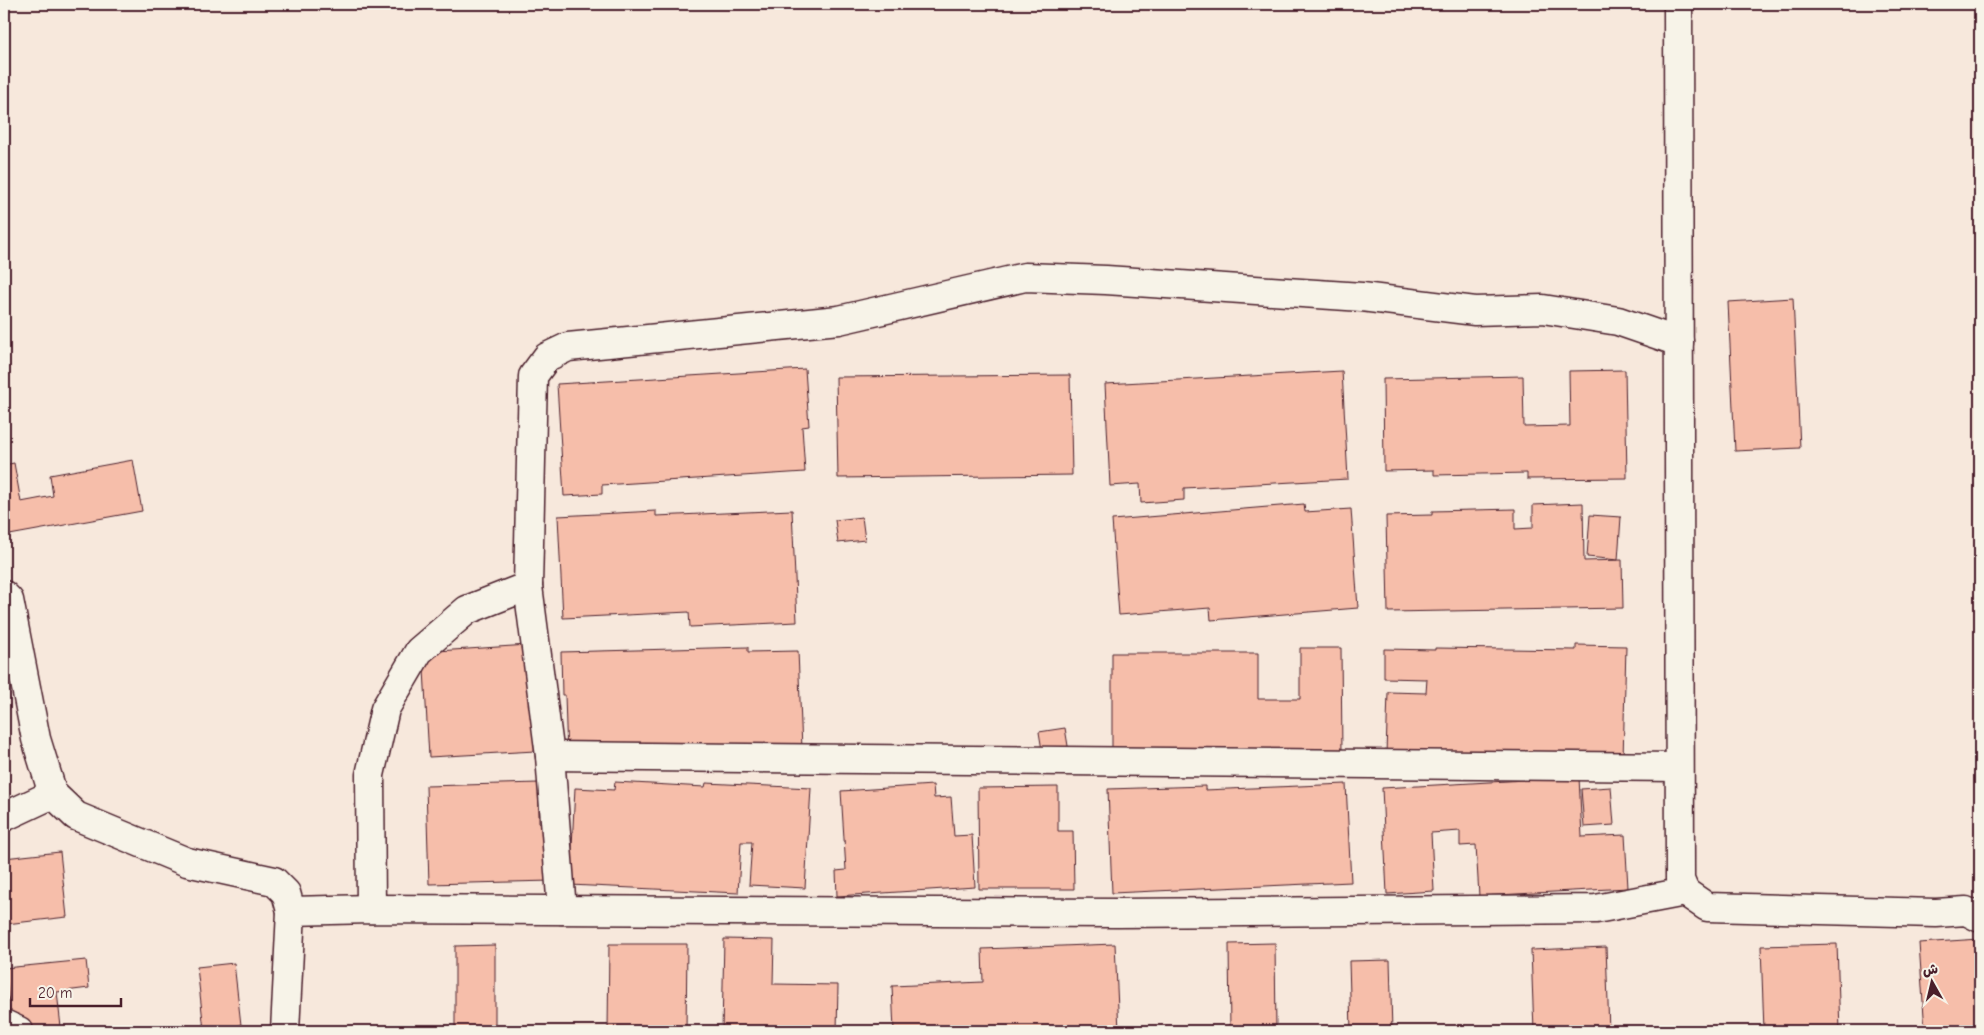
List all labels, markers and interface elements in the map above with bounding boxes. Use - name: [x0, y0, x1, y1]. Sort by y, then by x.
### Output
- north arrow: [1906, 958, 1956, 1008]
- text: ش: [1921, 960, 1939, 979]
- scale bar: [30, 975, 121, 1007]
- text: 20 m: [38, 984, 72, 1002]

